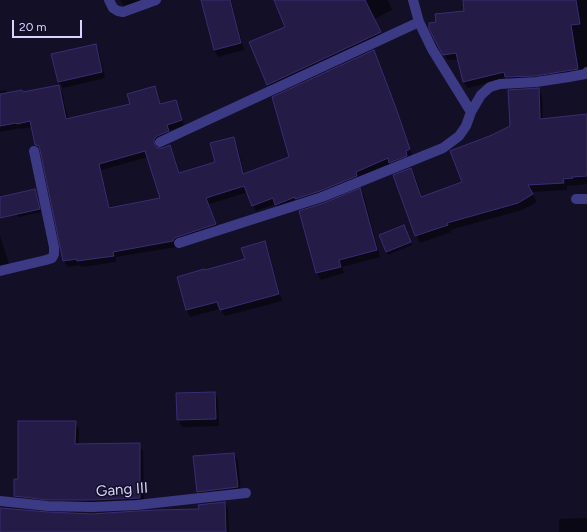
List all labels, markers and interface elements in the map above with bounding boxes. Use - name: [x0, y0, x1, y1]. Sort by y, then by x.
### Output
- scale bar: [14, 12, 84, 38]
- text: 20 m: [19, 20, 47, 34]
- street label: Gang III: [95, 479, 149, 501]

